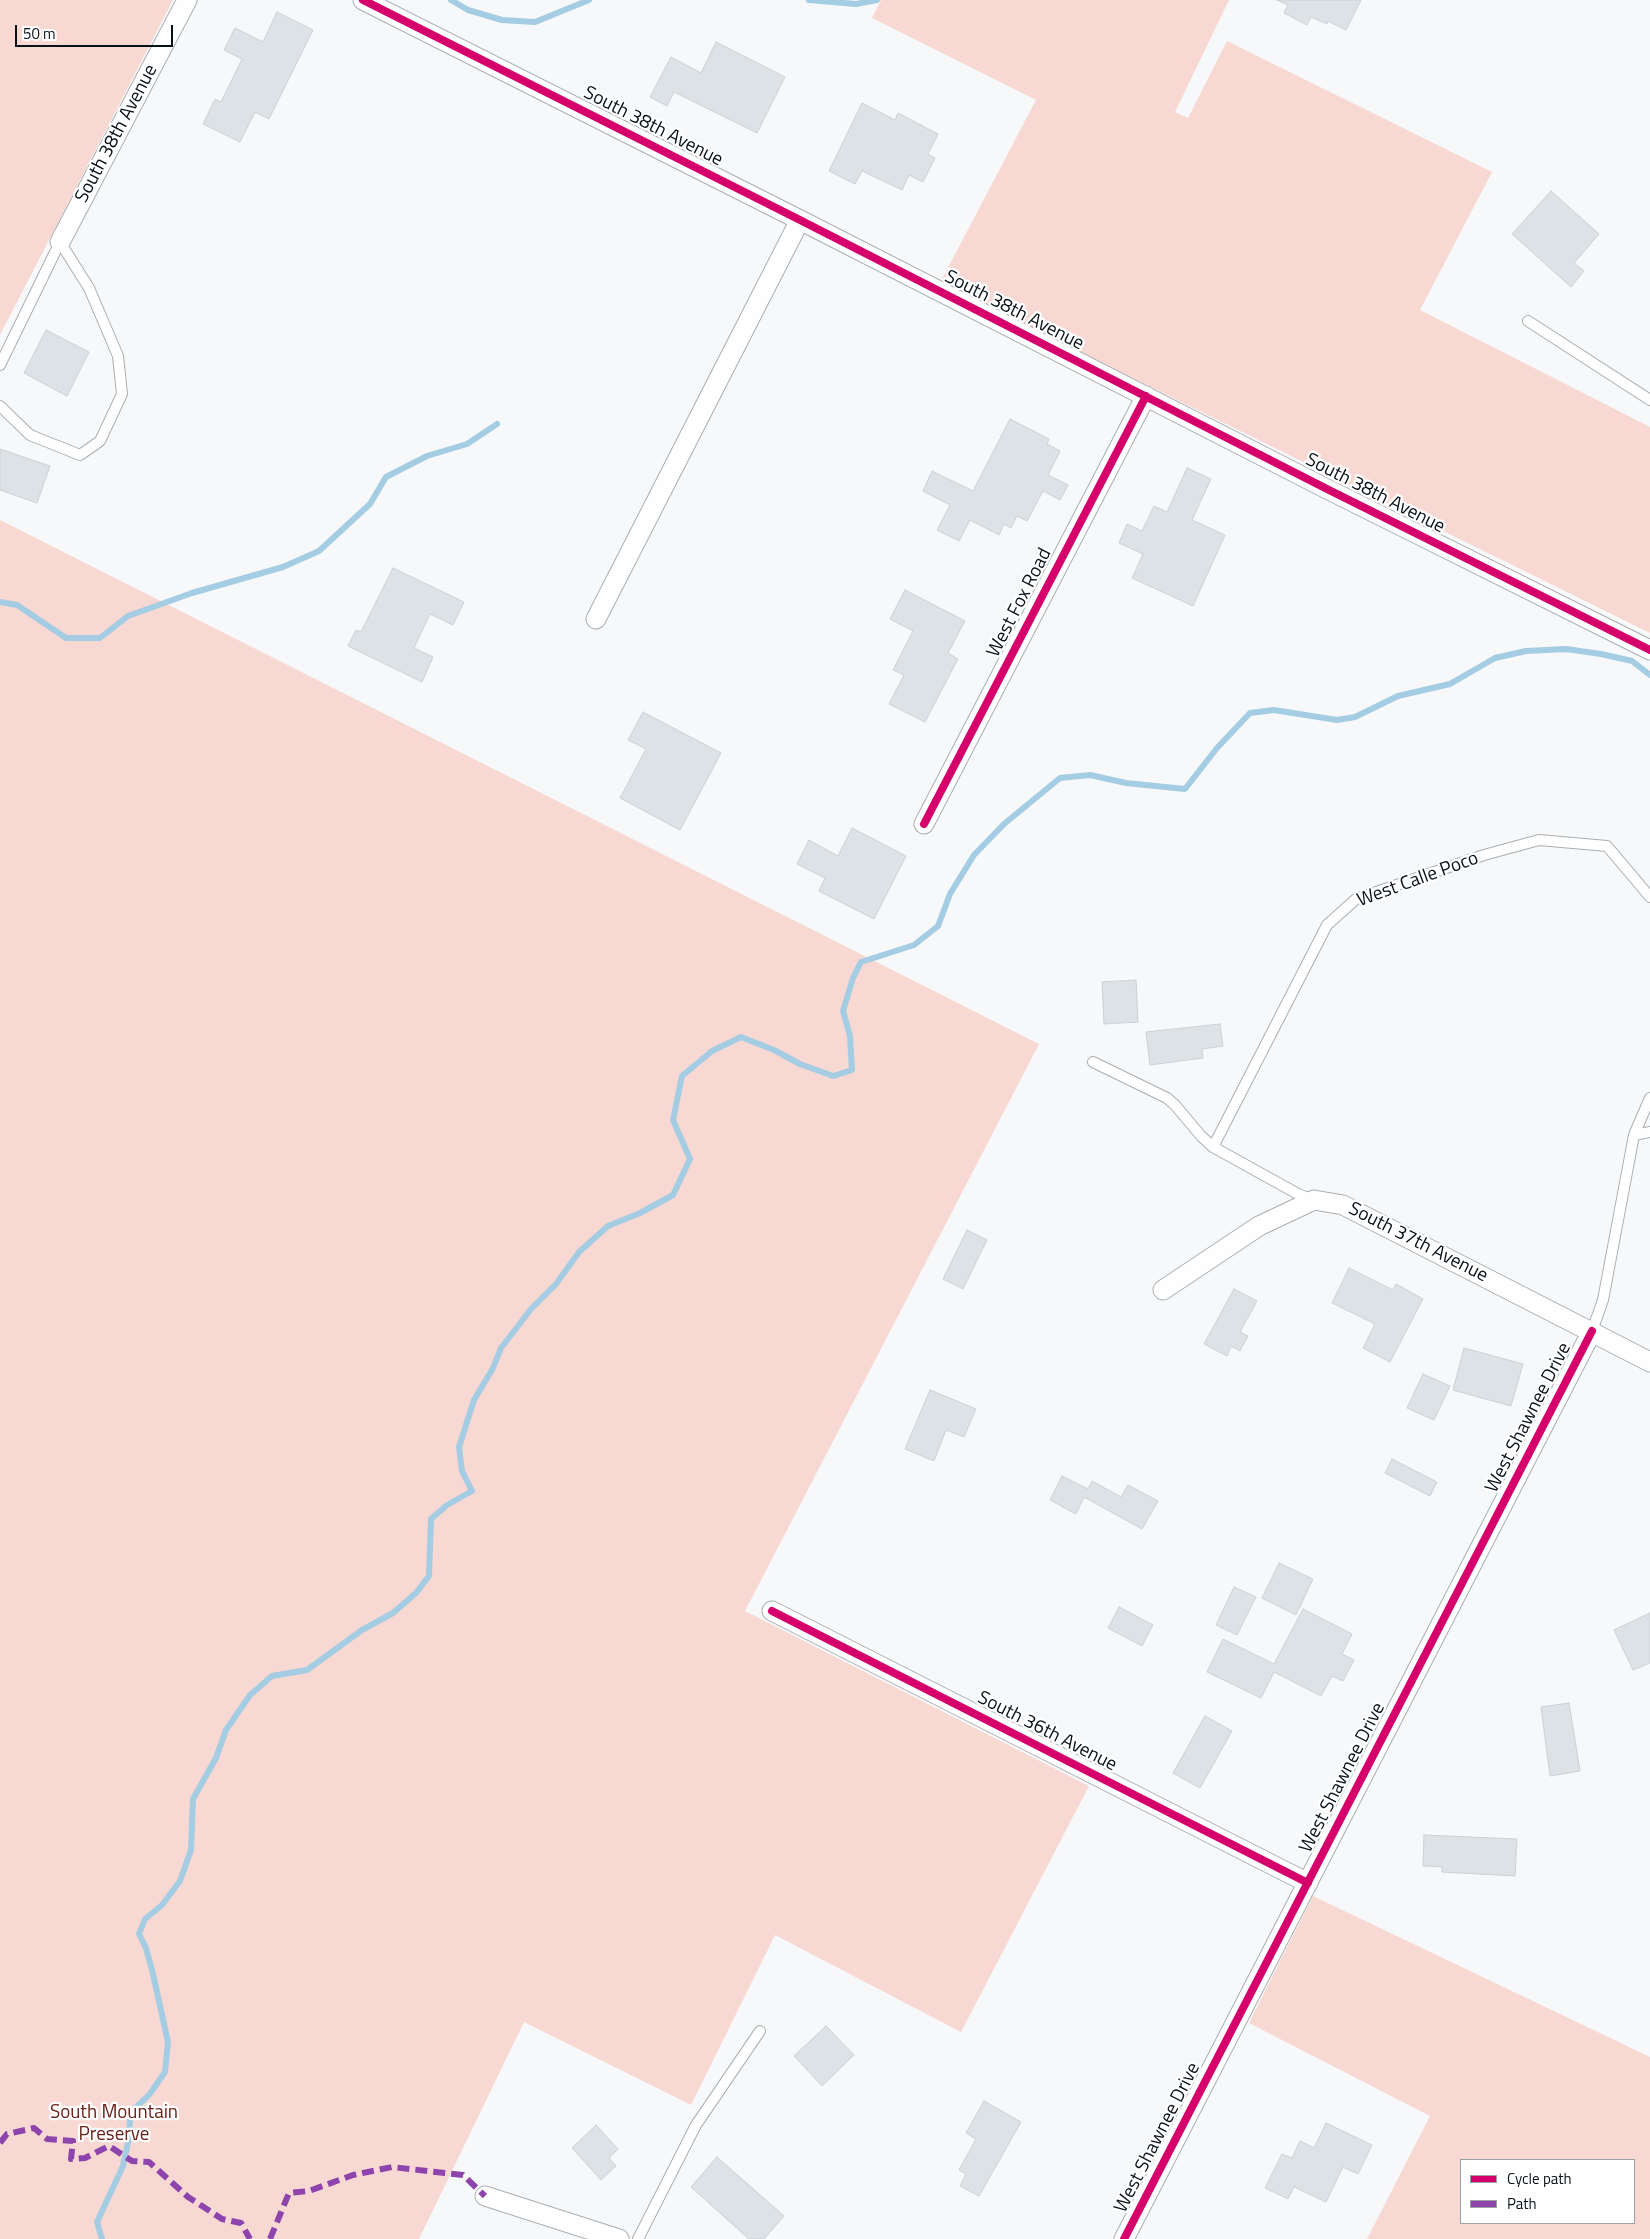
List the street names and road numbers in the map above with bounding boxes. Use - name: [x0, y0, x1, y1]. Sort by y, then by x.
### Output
- street label: South 38th Avenue: [71, 61, 163, 207]
- street label: South 38th Avenue: [580, 82, 726, 172]
- street label: South 38th Avenue: [941, 266, 1087, 356]
- street label: South 38th Avenue: [1302, 449, 1448, 539]
- street label: West Fox Road: [983, 545, 1057, 661]
- street label: West Calle Poco: [1354, 847, 1482, 913]
- street label: South 37th Avenue: [1345, 1198, 1491, 1288]
- street label: West Shawnee Drive: [1481, 1339, 1577, 1497]
- street label: South 36th Avenue: [974, 1687, 1120, 1777]
- street label: West Shawnee Drive: [1295, 1699, 1391, 1857]
- street label: West Shawnee Drive: [1110, 2059, 1206, 2217]

